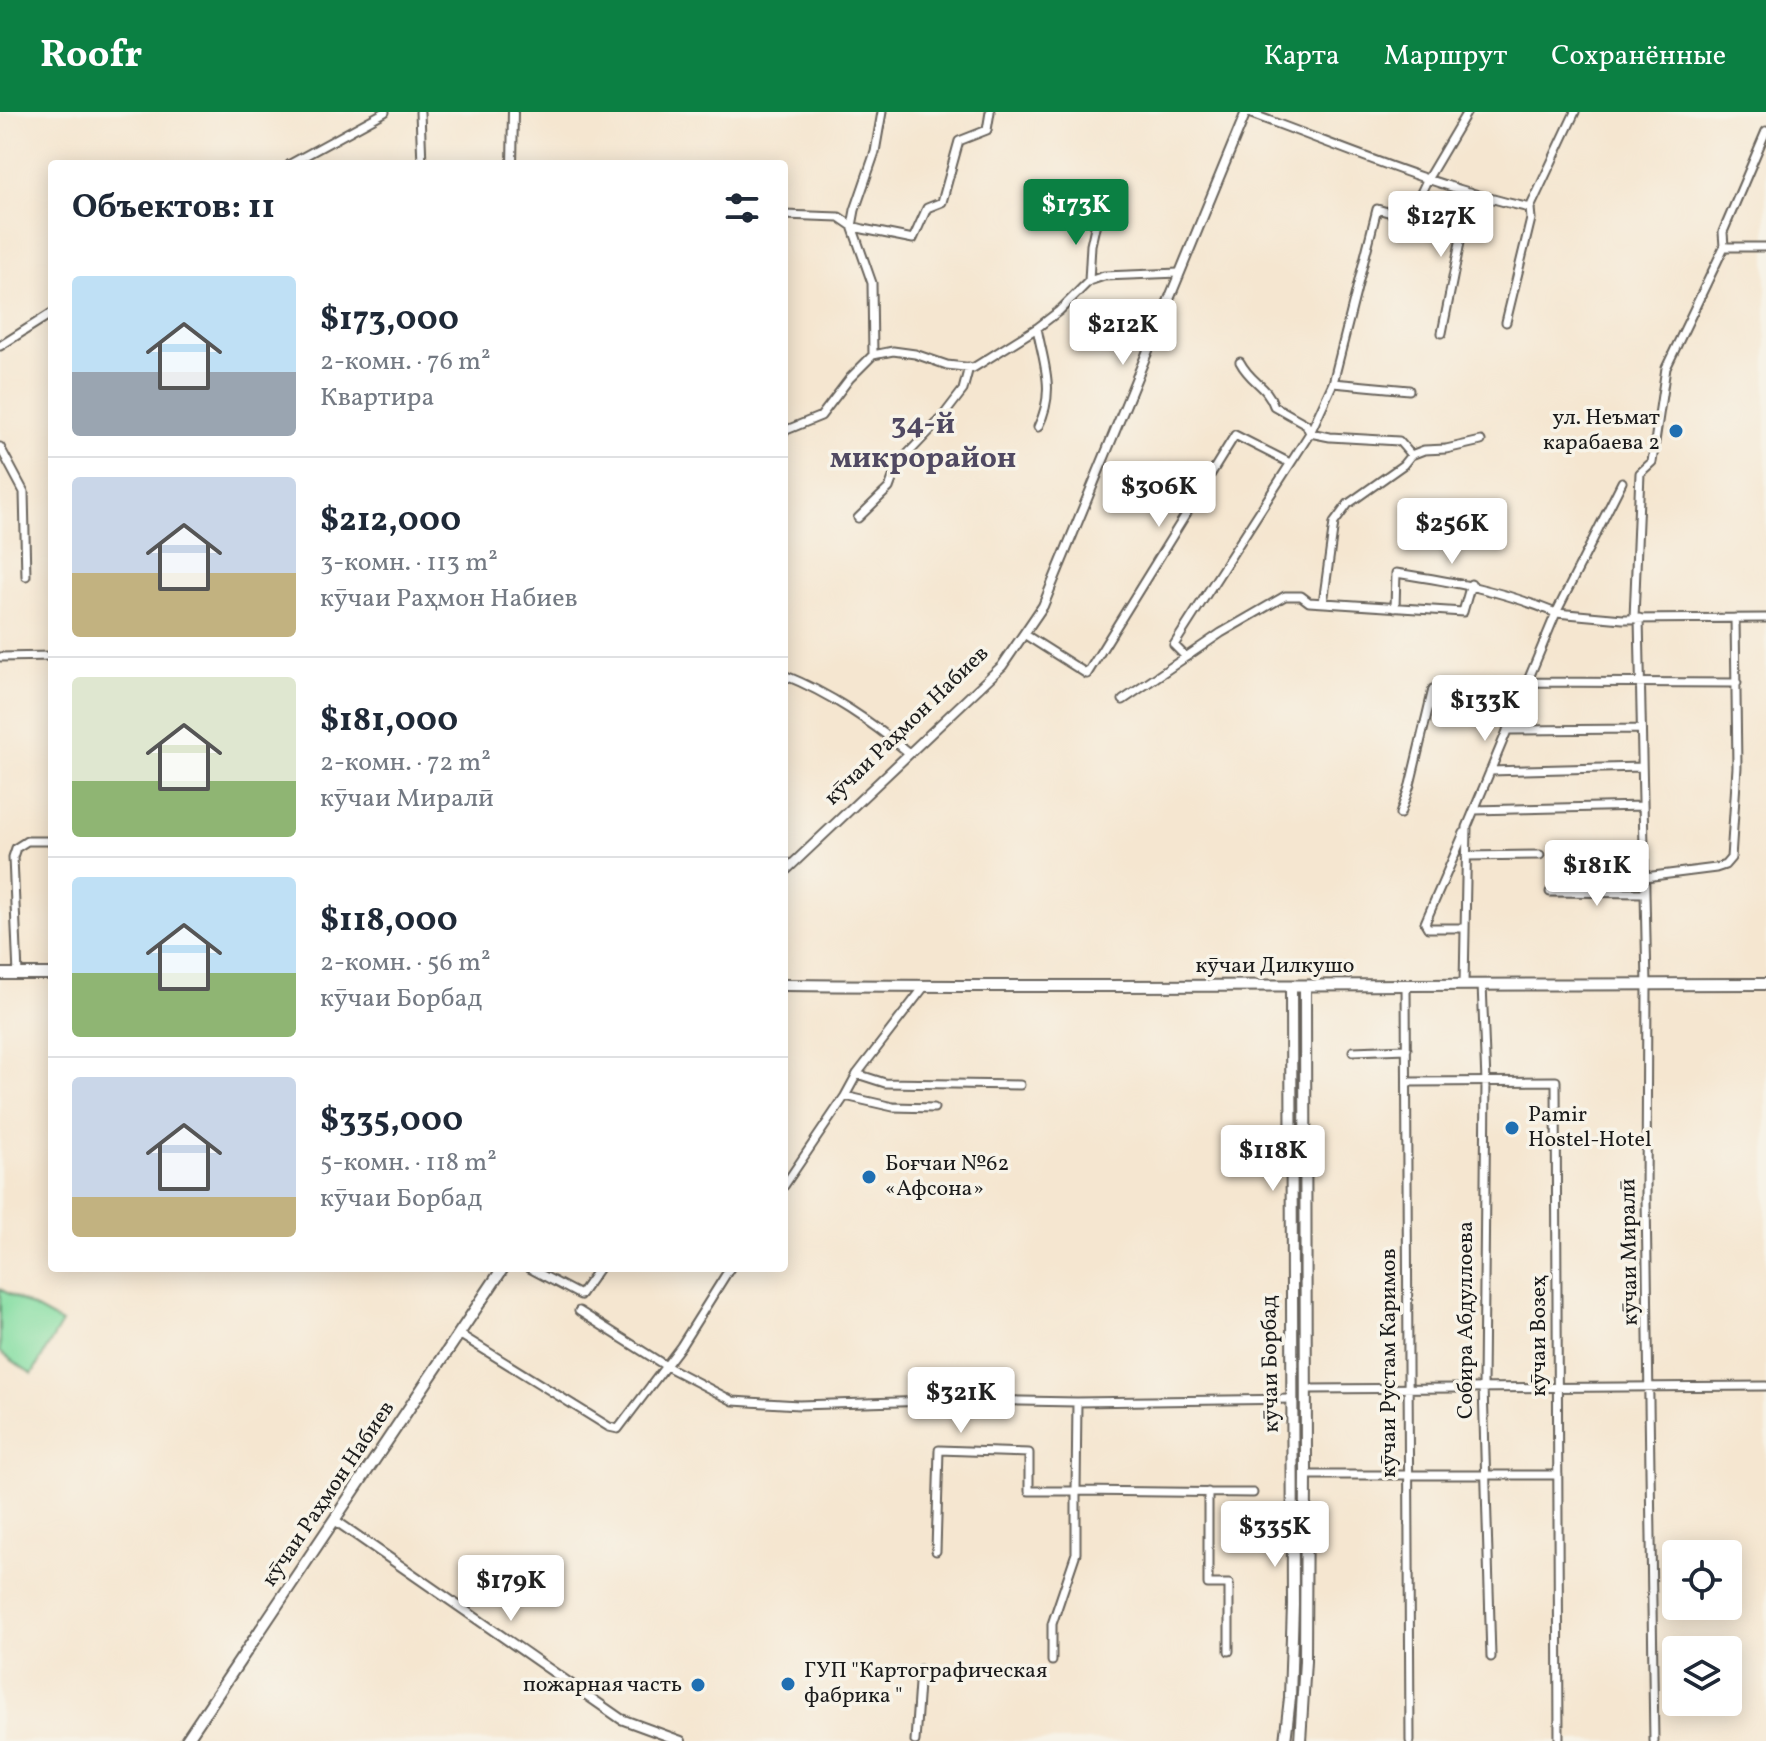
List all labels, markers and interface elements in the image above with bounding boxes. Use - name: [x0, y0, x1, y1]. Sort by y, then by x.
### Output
- text: Roofr: [40, 30, 142, 83]
- text: Карта: [1264, 37, 1340, 76]
- text: Маршрут: [1384, 37, 1507, 76]
- text: Сохранённые: [1551, 37, 1726, 76]
- pin: $173K: [1020, 179, 1132, 247]
- text: Объектов: 11: [72, 185, 275, 232]
- icon: filters: [720, 186, 764, 230]
- text: $173K: [1041, 187, 1111, 223]
- pin: $127K: [1385, 191, 1497, 259]
- text: $127K: [1406, 199, 1476, 235]
- text: $173,000: [320, 297, 459, 344]
- pin: $212K: [1067, 299, 1179, 367]
- text: $212K: [1088, 307, 1158, 343]
- icon: home: [136, 308, 232, 404]
- text: 2-комн. · 76 m²: [320, 344, 491, 380]
- text: Квартира: [320, 380, 434, 416]
- place label: ул. Неъмат карабаева 2: [1543, 403, 1660, 459]
- district label: 34-й микрорайон: [830, 404, 1016, 480]
- marker: ул. Неъмат карабаева 2: [1667, 422, 1685, 440]
- pin: $306K: [1103, 461, 1215, 529]
- text: $306K: [1121, 469, 1197, 505]
- text: $212,000: [320, 498, 461, 545]
- pin: $256K: [1396, 498, 1508, 566]
- text: $256K: [1415, 506, 1489, 542]
- icon: home: [136, 509, 232, 605]
- text: 3-комн. · 113 m²: [320, 545, 498, 581]
- text: кӯчаи Раҳмон Набиев: [320, 581, 578, 617]
- street label: кӯчаи Раҳмон Набиев: [818, 639, 996, 813]
- pin: $133K: [1429, 675, 1541, 743]
- text: $133K: [1450, 683, 1520, 719]
- text: $181,000: [320, 698, 458, 745]
- icon: home: [136, 709, 232, 805]
- text: 2-комн. · 72 m²: [320, 745, 491, 781]
- text: кӯчаи Миралӣ: [320, 781, 494, 817]
- pin: $181K: [1541, 840, 1653, 908]
- text: $181K: [1563, 848, 1631, 884]
- text: $118,000: [320, 898, 458, 945]
- icon: home: [136, 909, 232, 1005]
- text: 2-комн. · 56 m²: [320, 945, 491, 981]
- street label: кӯчаи Дилкушо: [1195, 951, 1355, 982]
- text: кӯчаи Борбад: [320, 981, 482, 1017]
- text: $335,000: [320, 1098, 463, 1145]
- place label: Pamir Hostel-Hotel: [1528, 1100, 1652, 1156]
- icon: home: [136, 1109, 232, 1205]
- marker: Pamir Hostel-Hotel: [1503, 1119, 1521, 1137]
- pin: $118K: [1217, 1125, 1329, 1193]
- text: $118K: [1239, 1133, 1307, 1169]
- text: 5-комн. · 118 m²: [320, 1145, 497, 1181]
- place label: Боғчаи №62 «Афсона»: [885, 1149, 1009, 1205]
- marker: Боғчаи №62 «Афсона»: [860, 1168, 878, 1186]
- street label: кӯчаи Миралӣ: [1613, 1178, 1647, 1326]
- text: кӯчаи Борбад: [320, 1181, 482, 1217]
- street label: Собира Абдуллоева: [1451, 1221, 1482, 1419]
- street label: кӯчаи Рустам Каримов: [1374, 1248, 1405, 1478]
- street label: кӯчаи Возеҳ: [1524, 1275, 1555, 1397]
- street label: кӯчаи Борбад: [1254, 1295, 1288, 1433]
- pin: $321K: [905, 1367, 1017, 1435]
- text: $321K: [926, 1375, 996, 1411]
- street label: кӯчаи Раҳмон Набиев: [255, 1395, 403, 1593]
- pin: $335K: [1219, 1501, 1331, 1569]
- text: $335K: [1239, 1509, 1311, 1545]
- map controls: [1662, 1540, 1742, 1716]
- button: locate: [1662, 1540, 1742, 1620]
- pin: $179K: [455, 1555, 567, 1623]
- text: $179K: [476, 1563, 546, 1599]
- button: layers: [1662, 1636, 1742, 1716]
- place label: ГУП "Картографическая фабрика ": [804, 1656, 1048, 1712]
- place label: пожарная часть: [523, 1670, 682, 1701]
- marker: ГУП "Картографическая фабрика ": [779, 1675, 797, 1693]
- marker: пожарная часть: [689, 1676, 707, 1694]

